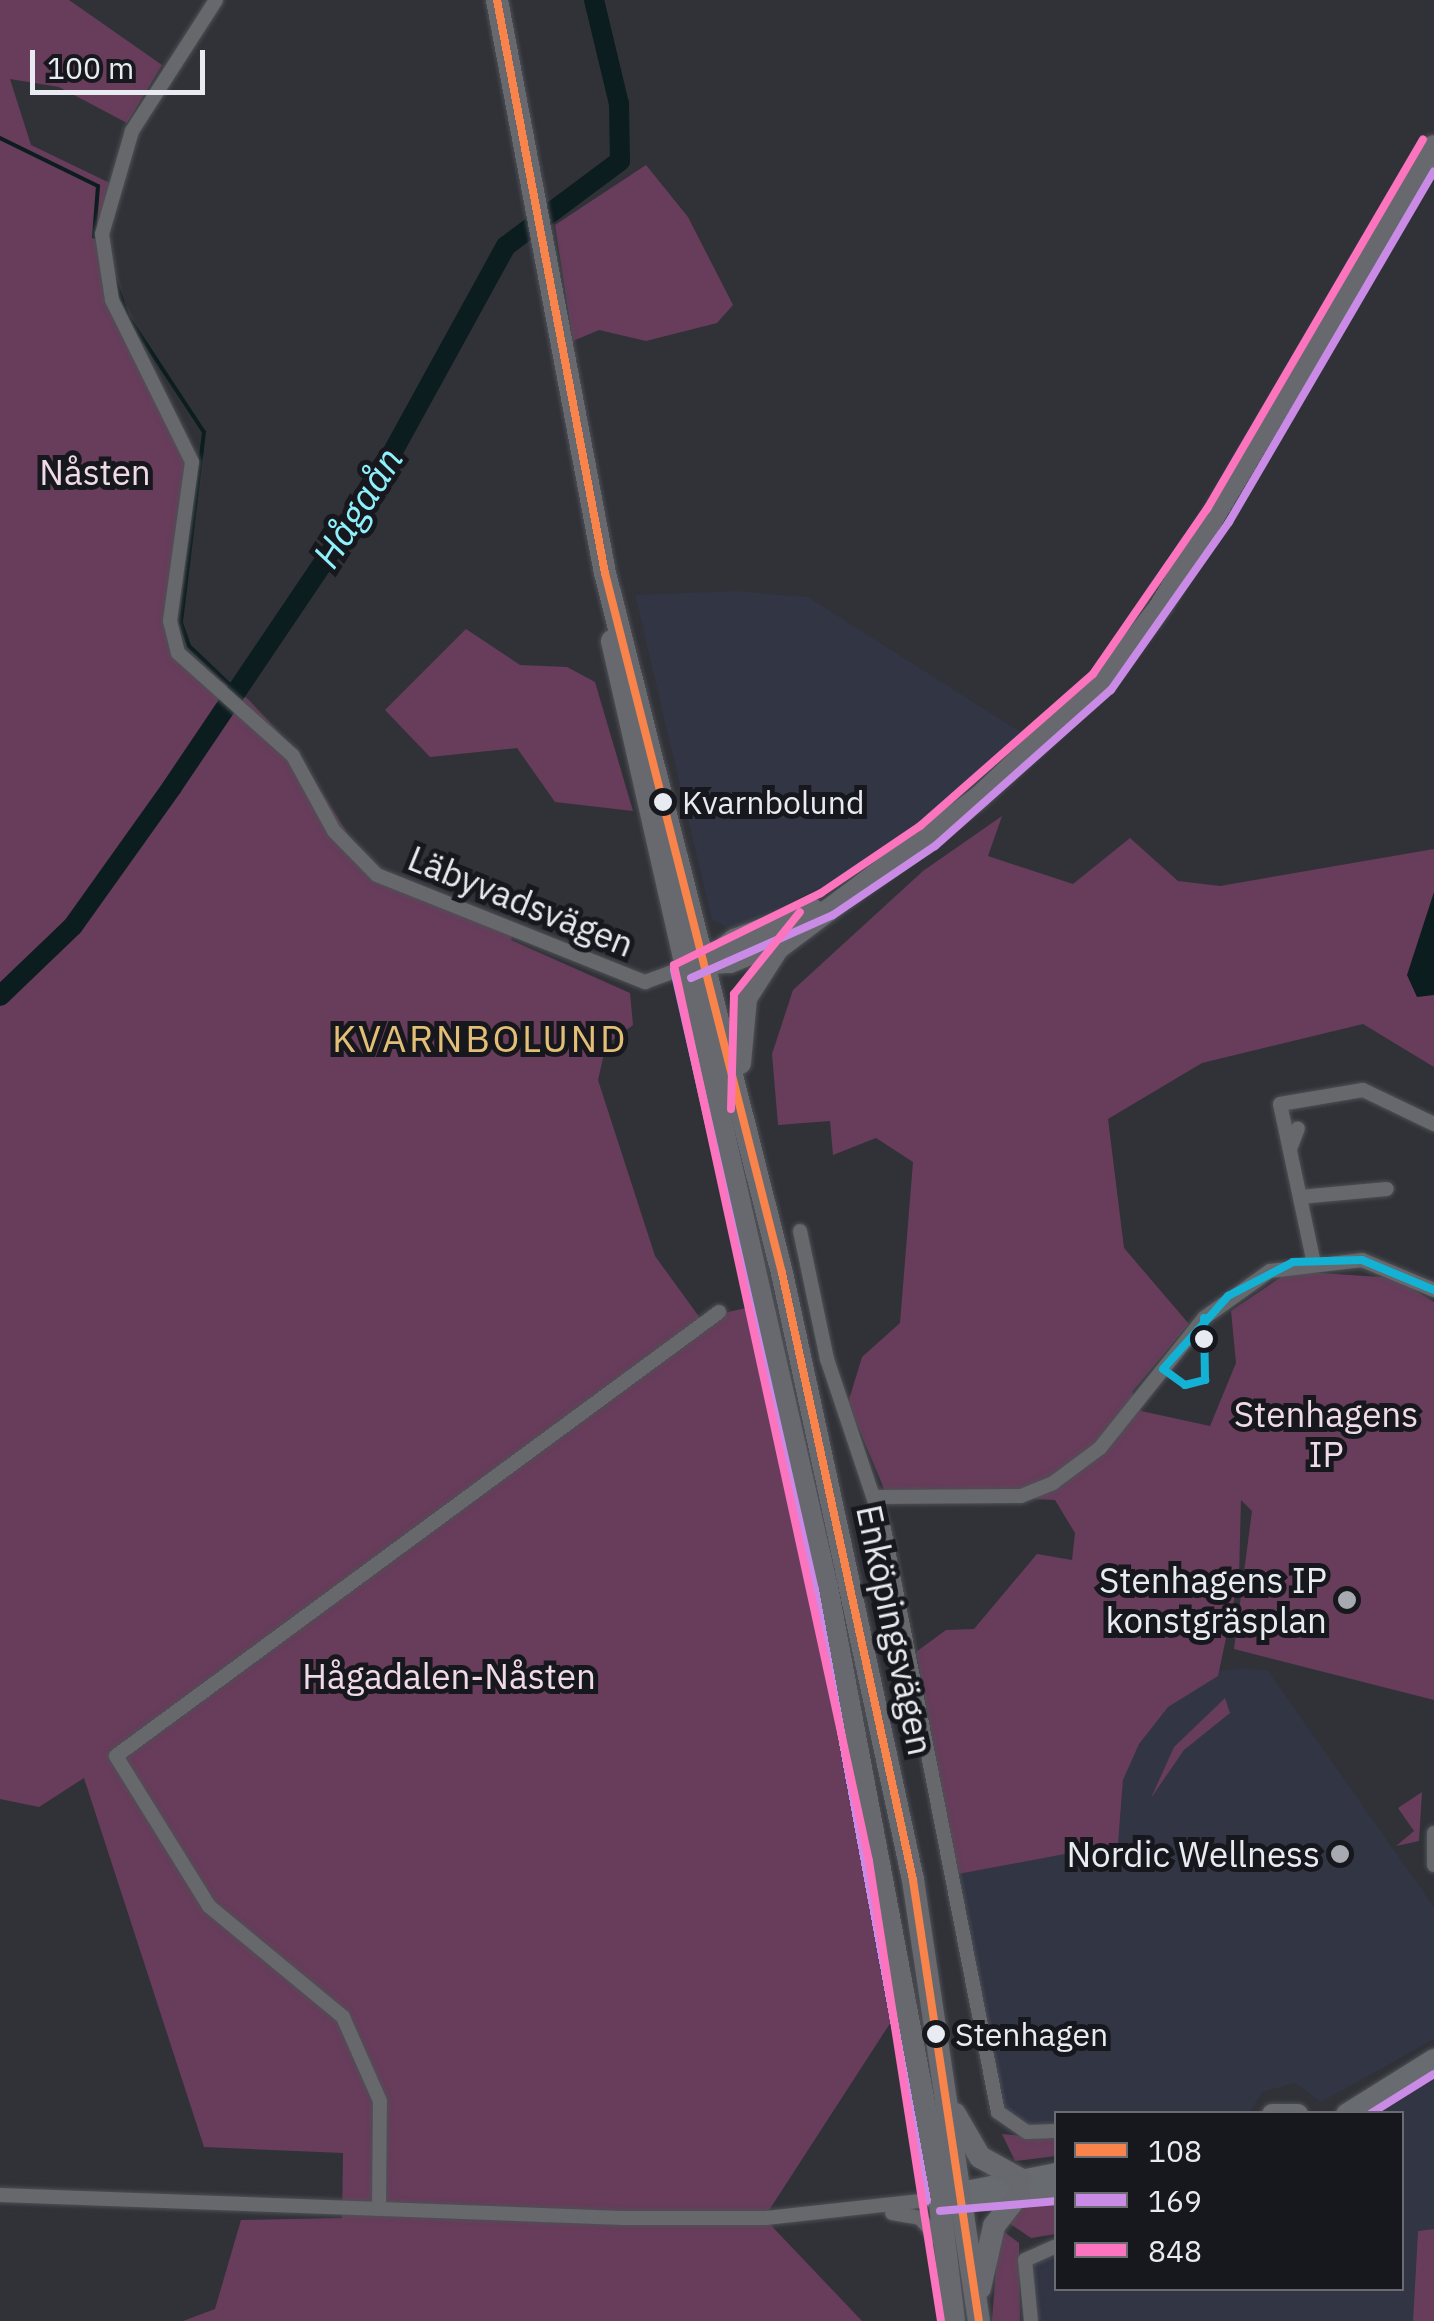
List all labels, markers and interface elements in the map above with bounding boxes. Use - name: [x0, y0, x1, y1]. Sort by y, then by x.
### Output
- scale bar: [35, 30, 210, 92]
- text: 100 m: [47, 48, 134, 87]
- water label: Hågaån: [302, 438, 412, 576]
- park label: Nåsten: [39, 451, 151, 493]
- place label: Kvarnbolund: [682, 783, 865, 821]
- marker: Kvarnbolund: [653, 792, 673, 812]
- street label: Läbyvadsvägen: [402, 837, 640, 965]
- district label: KVARNBOLUND: [332, 1015, 628, 1061]
- unlabelled marker: [1194, 1329, 1214, 1349]
- park label: Stenhagens IP: [1234, 1393, 1418, 1475]
- street label: Enköpingsvägen: [848, 1501, 942, 1759]
- place label: Stenhagens IP konstgräsplan: [1099, 1559, 1327, 1641]
- marker: Stenhagens IP konstgräsplan: [1336, 1589, 1358, 1611]
- park label: Hågadalen-Nåsten: [302, 1655, 596, 1697]
- place label: Nordic Wellness: [1066, 1833, 1320, 1875]
- marker: Nordic Wellness: [1329, 1843, 1351, 1865]
- place label: Stenhagen: [955, 2015, 1108, 2053]
- marker: Stenhagen: [926, 2024, 946, 2044]
- legend: [1054, 2111, 1404, 2291]
- text: 108: [1148, 2131, 1202, 2170]
- text: 169: [1148, 2181, 1202, 2220]
- text: 848: [1148, 2231, 1202, 2270]

